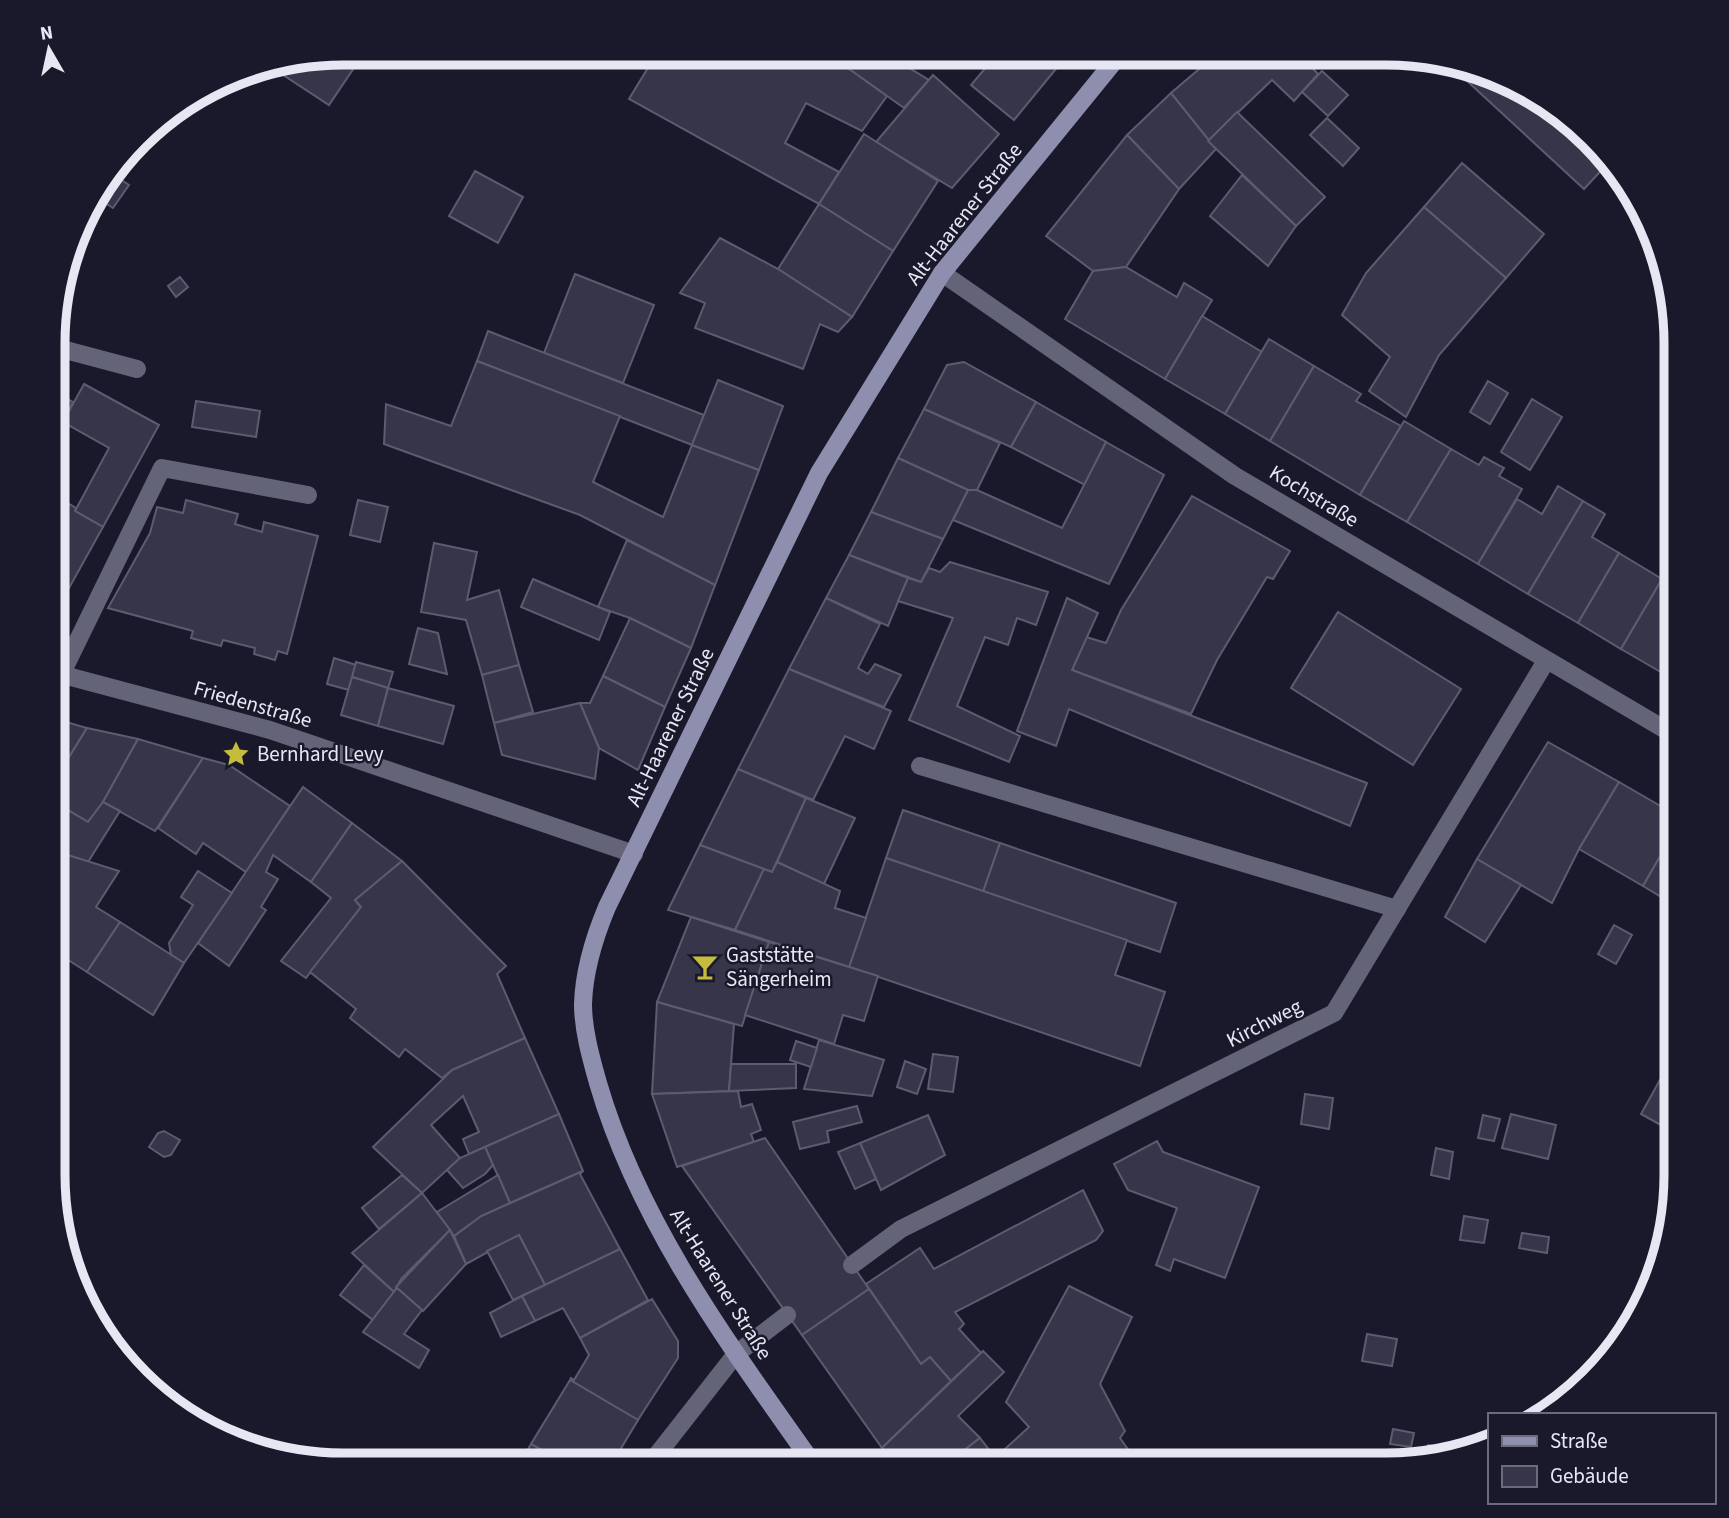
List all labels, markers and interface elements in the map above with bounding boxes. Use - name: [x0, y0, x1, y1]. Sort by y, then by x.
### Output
- north arrow: [14, 14, 84, 84]
- text: N: [38, 19, 55, 48]
- street label: Alt-Haarener Straße: [899, 136, 1029, 292]
- street label: Kochstraße: [1264, 457, 1364, 535]
- street label: Alt-Haarener Straße: [619, 643, 721, 811]
- street label: Friedenstraße: [190, 673, 316, 735]
- place icon: Bernhard Levy: [221, 739, 251, 769]
- place label: Bernhard Levy: [257, 739, 384, 769]
- place label: Gaststätte Sängerheim: [726, 940, 832, 994]
- bar icon: Gaststätte Sängerheim: [690, 952, 720, 982]
- street label: Kirchweg: [1221, 991, 1307, 1055]
- street label: Alt-Haarener Straße: [662, 1203, 780, 1365]
- legend: [1488, 1413, 1715, 1504]
- text: Straße: [1550, 1426, 1608, 1456]
- text: Gebäude: [1550, 1461, 1629, 1491]

